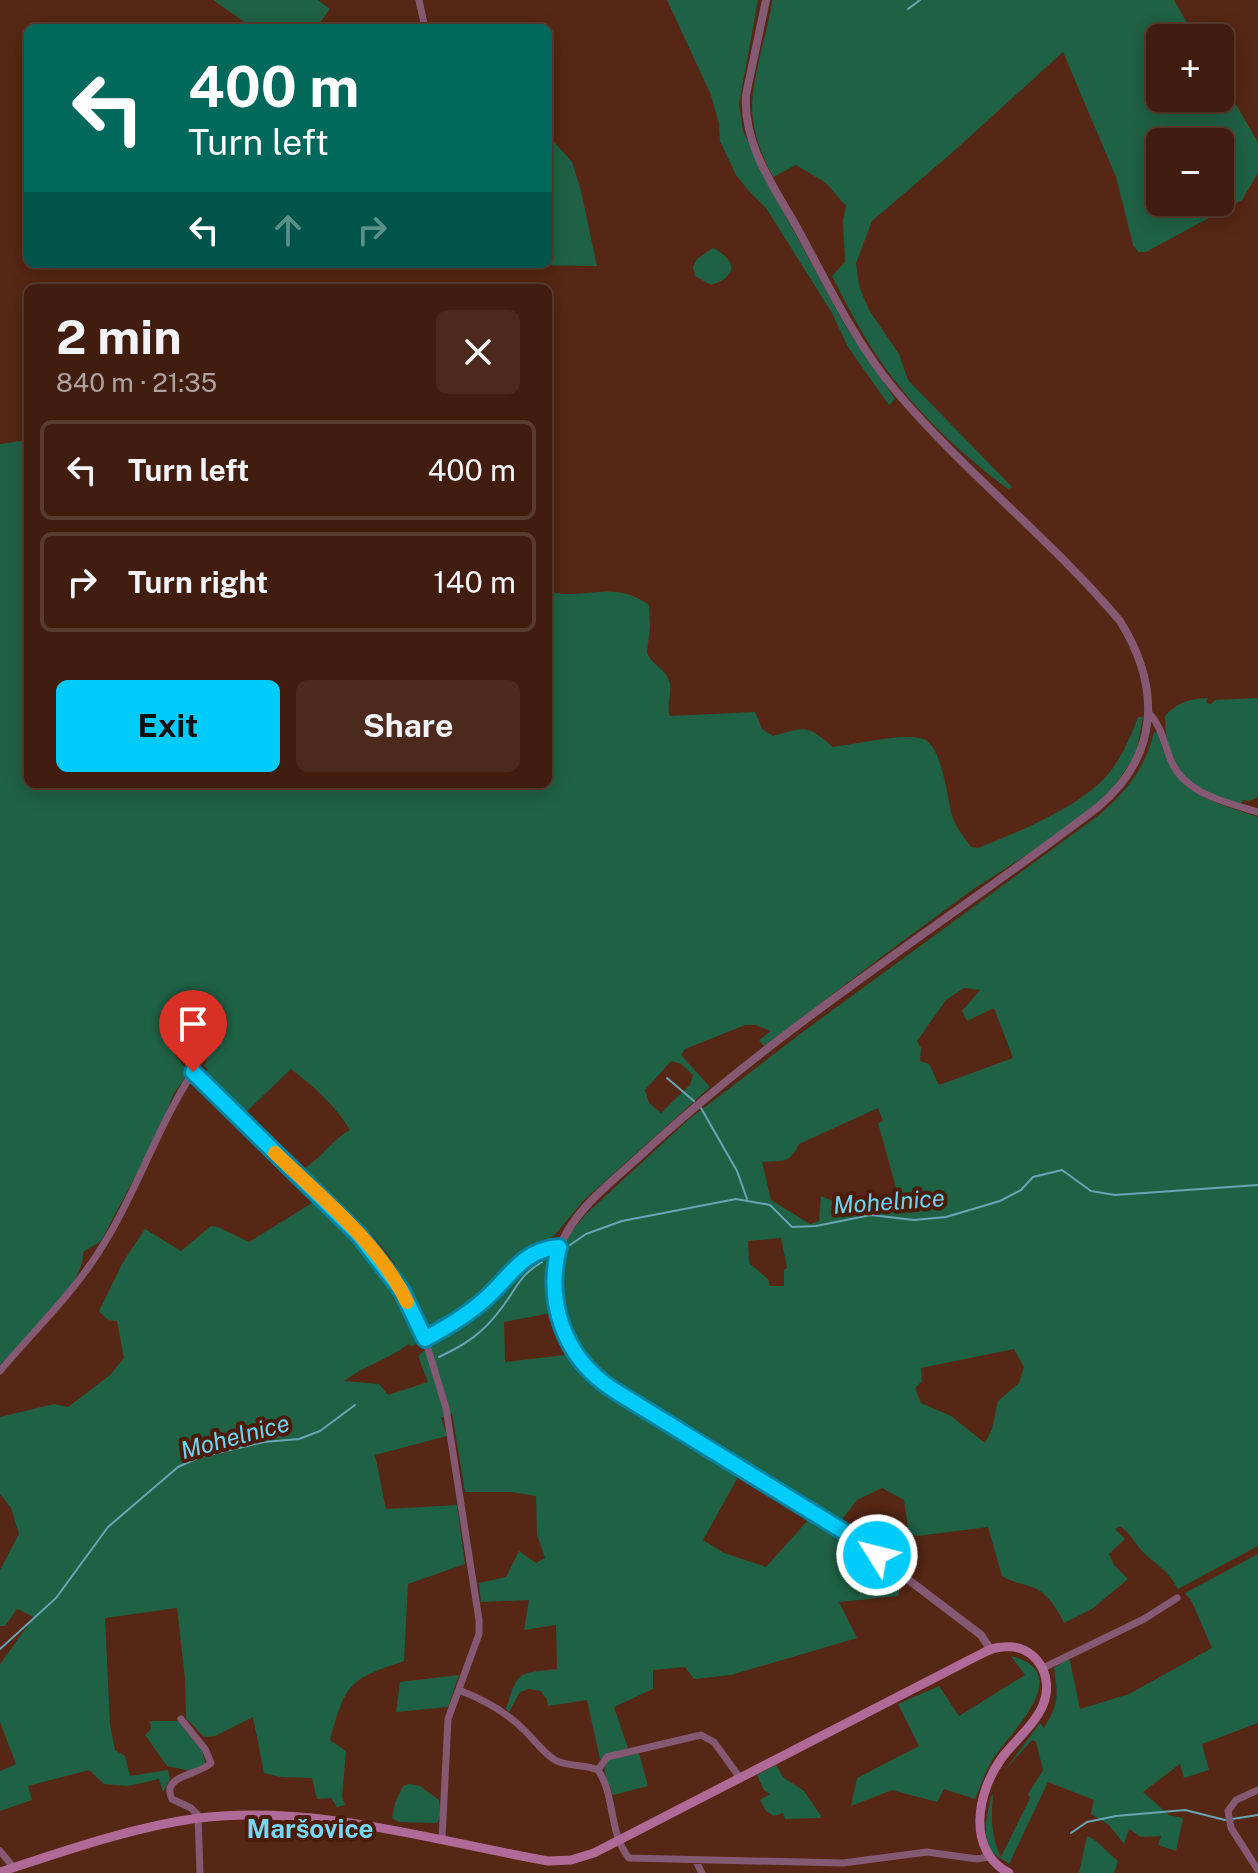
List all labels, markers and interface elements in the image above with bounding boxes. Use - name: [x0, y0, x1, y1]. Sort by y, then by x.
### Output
- map controls: [1146, 24, 1234, 216]
- button: +: [1146, 24, 1234, 112]
- text: 400 m: [188, 54, 360, 120]
- icon: left: [56, 56, 160, 160]
- text: Turn left: [188, 121, 329, 163]
- button: −: [1146, 128, 1234, 216]
- icon: left: [182, 208, 226, 252]
- icon: ahead: [266, 208, 310, 252]
- icon: right: [350, 208, 394, 252]
- text: 2 min: [56, 308, 182, 365]
- button: close: [436, 310, 520, 394]
- text: 840 m · 21:35: [56, 367, 217, 398]
- icon: left: [60, 448, 104, 492]
- text: Turn left: [128, 452, 249, 488]
- text: 400 m: [427, 452, 516, 488]
- icon: right: [60, 560, 104, 604]
- text: Turn right: [128, 564, 268, 600]
- text: 140 m: [433, 564, 516, 600]
- button: Exit: [56, 680, 280, 772]
- button: Share: [296, 680, 520, 772]
- pin: [159, 990, 227, 1072]
- icon: arrive: [171, 1002, 215, 1046]
- water label: Mohelnice: [832, 1183, 946, 1219]
- water label: Mohelnice: [177, 1408, 292, 1464]
- position arrow: [835, 1513, 919, 1597]
- district label: Maršovice: [246, 1813, 374, 1844]

